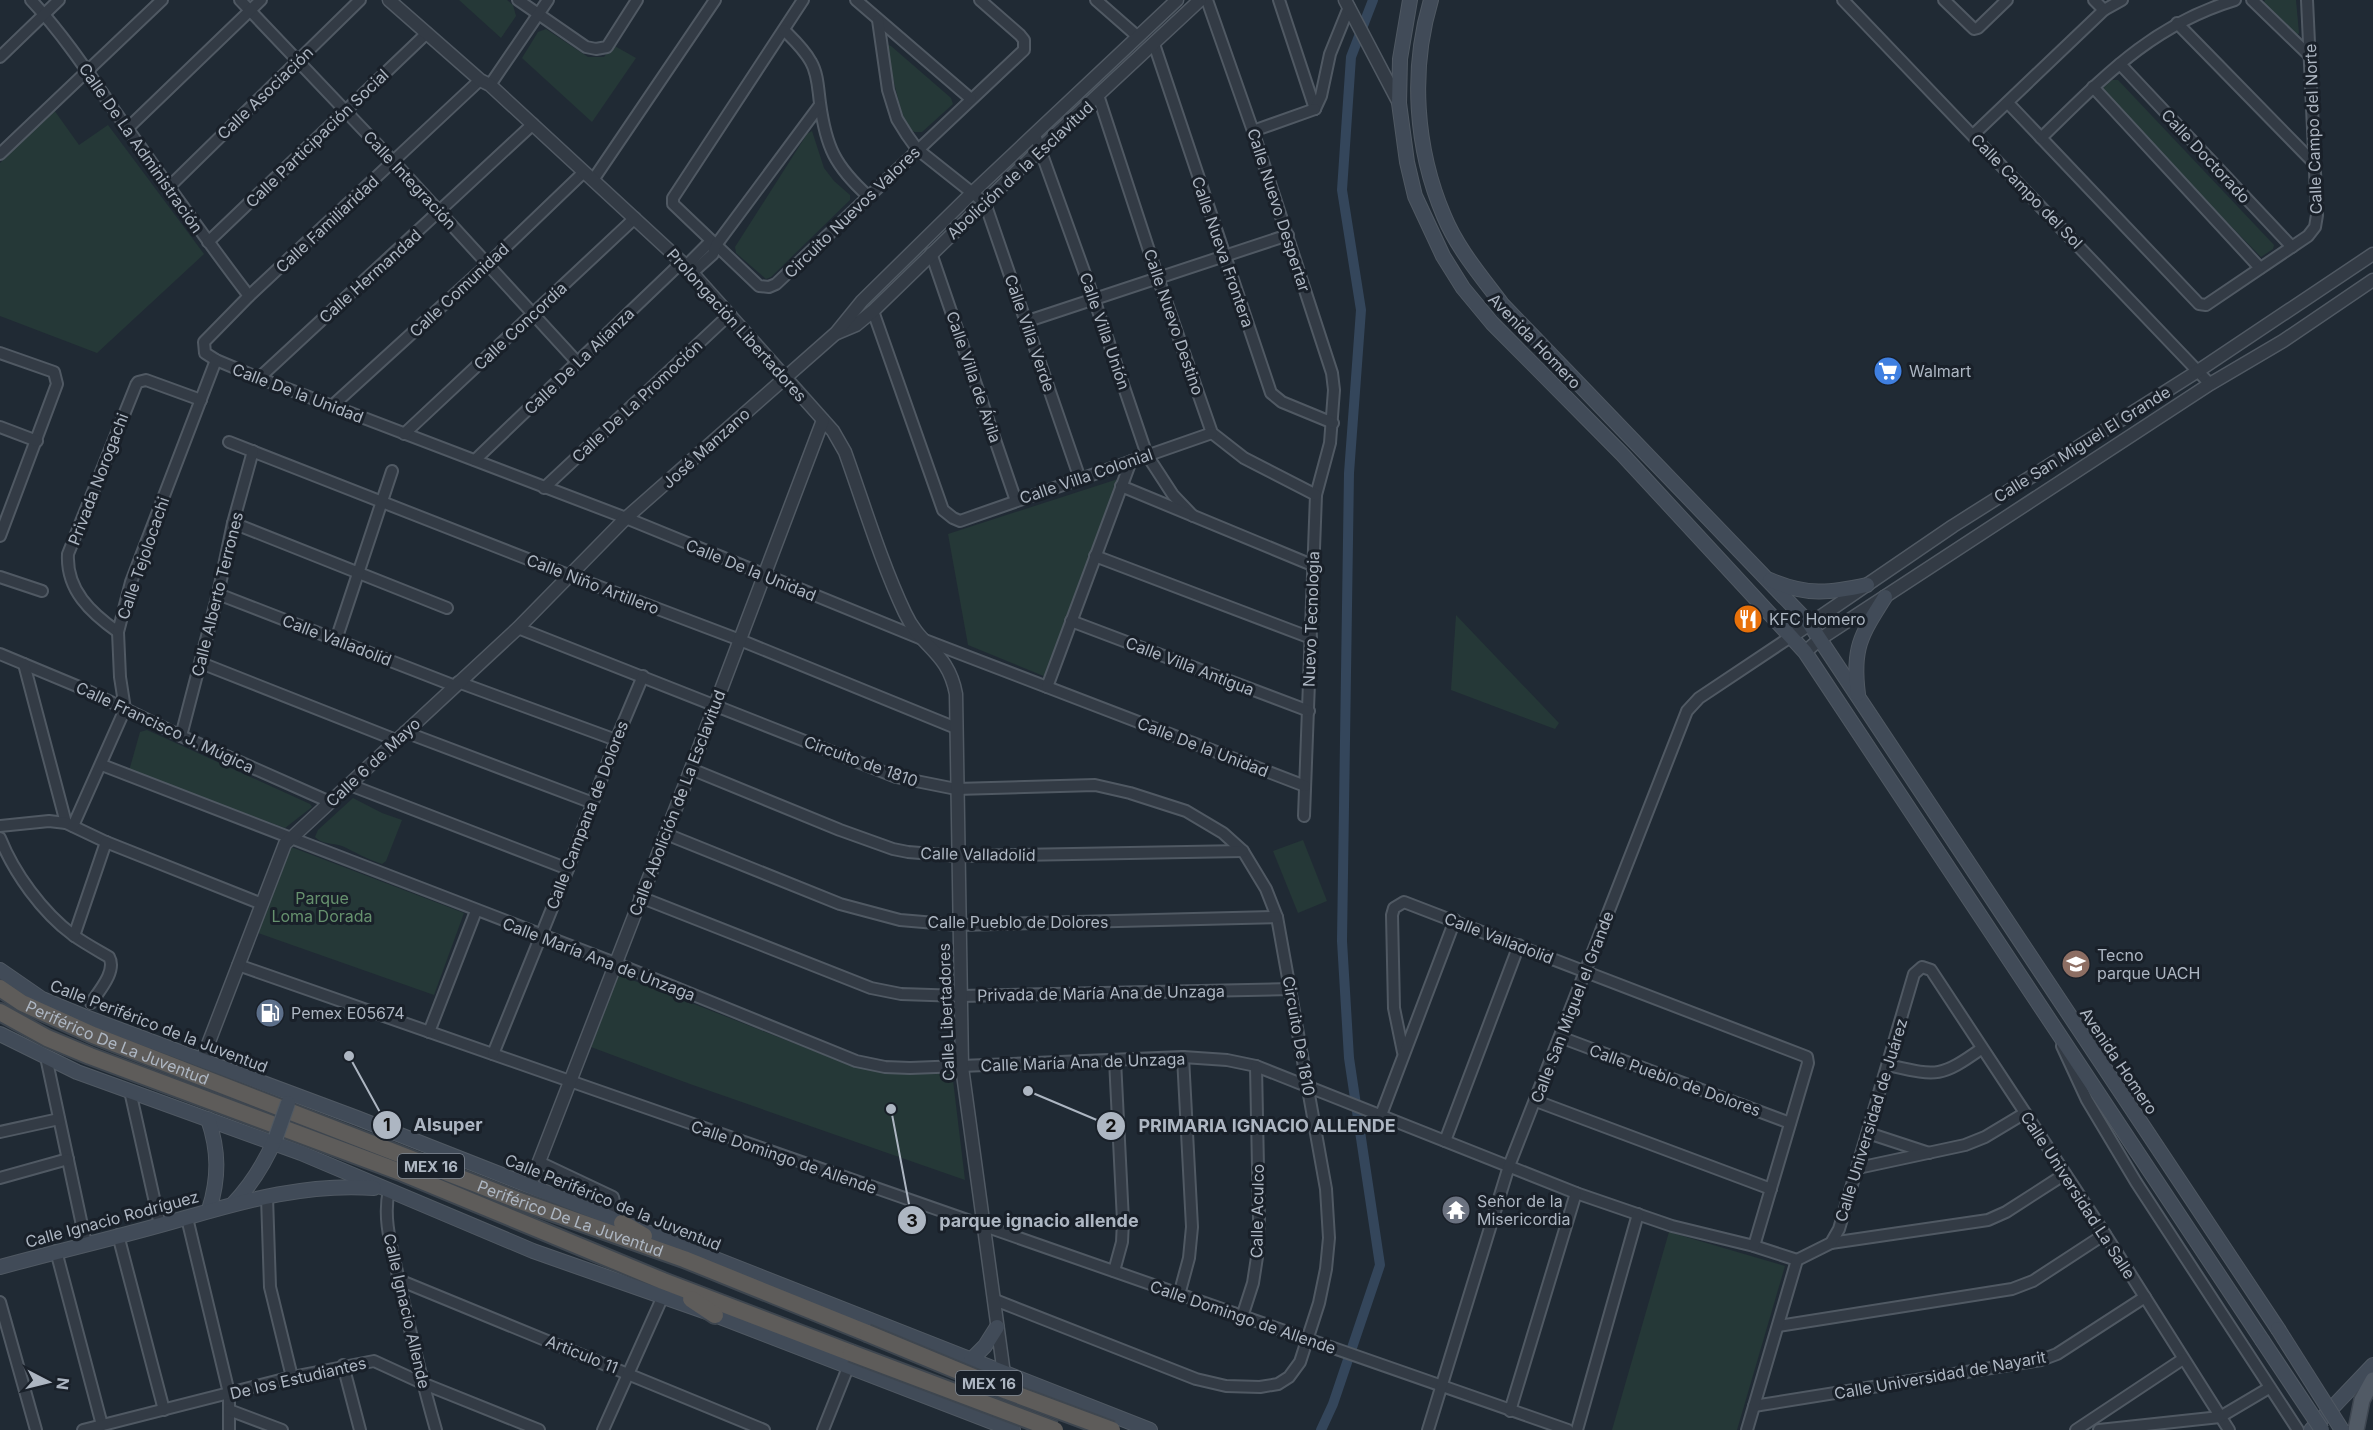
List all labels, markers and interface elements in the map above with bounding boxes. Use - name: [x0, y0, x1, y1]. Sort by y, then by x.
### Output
- street label: Calle Asociación: [213, 42, 317, 144]
- street label: Calle Campo del Norte: [2300, 43, 2326, 215]
- street label: Calle De La Administración: [75, 59, 207, 237]
- street label: Calle Participación Social: [241, 64, 393, 212]
- street label: Abolición de la Esclavitud: [943, 97, 1097, 243]
- street label: Calle Doctorado: [2157, 105, 2255, 207]
- street label: Calle Nuevo Despertar: [1243, 126, 1315, 294]
- street label: Calle Integración: [359, 127, 461, 233]
- street label: Calle Campo del Sol: [1967, 129, 2087, 253]
- street label: Circuito Nuevos Valores: [780, 142, 924, 282]
- street label: Calle Familiaridad: [271, 171, 383, 277]
- street label: Calle Nueva Frontera: [1188, 174, 1258, 330]
- street label: Calle Hermandad: [315, 225, 425, 327]
- street label: Calle Comunidad: [405, 239, 513, 341]
- street label: Prolongación Libertadores: [663, 244, 811, 406]
- street label: Calle Nuevo Destino: [1140, 246, 1208, 398]
- street label: Calle Villa Unión: [1076, 270, 1134, 392]
- street label: Calle Villa Verde: [1001, 272, 1059, 394]
- street label: Calle Concordia: [469, 278, 571, 374]
- street label: Avenida Homero: [1484, 289, 1586, 393]
- street label: Calle De La Alianza: [520, 303, 638, 419]
- street label: Calle Villa de Ávila: [942, 309, 1006, 445]
- street label: Calle De La Promoción: [568, 335, 706, 467]
- supermarket icon: Walmart: [1872, 355, 1904, 387]
- street label: Calle De la Unidad: [230, 359, 366, 427]
- place label: Walmart: [1909, 361, 1971, 381]
- street label: Calle San Miguel El Grande: [1990, 381, 2174, 507]
- street label: José Manzano: [658, 404, 754, 492]
- street label: Privada Norogachi: [64, 410, 132, 548]
- street label: Calle Villa Colonial: [1017, 444, 1155, 508]
- street label: Calle Tejolocachi: [113, 494, 173, 622]
- street label: Calle Alberto Terrones: [187, 510, 247, 678]
- street label: Calle De la Unidad: [683, 535, 819, 605]
- street label: Calle Niño Artillero: [524, 549, 662, 619]
- street label: Nuevo Tecnologia: [1299, 551, 1323, 687]
- restaurant icon: KFC Homero: [1732, 603, 1764, 635]
- place label: KFC Homero: [1769, 609, 1866, 629]
- street label: Calle Valladolid: [280, 610, 394, 670]
- street label: Calle Villa Antigua: [1123, 632, 1257, 700]
- street label: Calle Francisco J. Múgica: [73, 677, 257, 777]
- street label: Calle Abolición de La Esclavitud: [625, 687, 729, 919]
- street label: Calle 6 de Mayo: [322, 713, 424, 811]
- street label: Calle De la Unidad: [1135, 713, 1271, 781]
- street label: Calle Campana de Dolores: [542, 718, 632, 912]
- street label: Circuito de 1810: [801, 731, 921, 791]
- street label: Calle Valladolid: [920, 843, 1036, 865]
- park label: Parque Loma Dorada: [271, 888, 373, 926]
- street label: Calle Valladolid: [1442, 908, 1556, 968]
- street label: Calle San Miguel el Grande: [1526, 908, 1618, 1106]
- street label: Calle Pueblo de Dolores: [928, 912, 1108, 932]
- street label: Calle María Ana de Unzaga: [500, 913, 698, 1005]
- street label: Calle Libertadores: [934, 943, 958, 1081]
- place label: Tecno parque UACH: [2097, 945, 2200, 983]
- school or university icon: Tecno parque UACH: [2060, 948, 2092, 980]
- street label: Calle Periférico de la Juventud: [47, 975, 271, 1077]
- street label: Circuito De 1810: [1279, 975, 1319, 1097]
- street label: Privada de María Ana de Unzaga: [977, 981, 1225, 1005]
- street label: Periférico De La Juventud: [23, 996, 212, 1089]
- fuel station icon: Pemex E05674: [254, 997, 286, 1029]
- place label: Pemex E05674: [291, 1003, 405, 1023]
- street label: Avenida Homero: [2076, 1004, 2162, 1118]
- street label: Calle Universidad de Juárez: [1830, 1016, 1912, 1224]
- street label: Calle Pueblo de Dolores: [1587, 1040, 1763, 1120]
- street label: Calle María Ana de Unzaga: [980, 1048, 1186, 1076]
- callout: Alsuper: [372, 1107, 495, 1143]
- street label: Calle Universidad La Salle: [2016, 1107, 2140, 1283]
- callout: PRIMARIA IGNACIO ALLENDE: [1096, 1108, 1408, 1144]
- text: 1: [383, 1114, 391, 1135]
- text: Alsuper: [413, 1114, 483, 1135]
- text: 2: [1105, 1115, 1117, 1136]
- text: PRIMARIA IGNACIO ALLENDE: [1138, 1115, 1396, 1136]
- street label: Calle Domingo de Allende: [689, 1116, 879, 1198]
- street label: Calle Periférico de la Juventud: [502, 1149, 724, 1255]
- road number: MEX 16: [398, 1154, 464, 1178]
- street label: Calle Aculco: [1246, 1164, 1268, 1258]
- street label: Periférico De La Juventud: [475, 1176, 666, 1261]
- street label: Calle Ignacio Rodríguez: [23, 1186, 201, 1252]
- place label: Señor de la Misericordia: [1477, 1191, 1570, 1229]
- temple icon: Señor de la Misericordia: [1440, 1194, 1472, 1226]
- callout: parque ignacio allende: [897, 1202, 1151, 1238]
- text: 3: [906, 1210, 918, 1231]
- text: parque ignacio allende: [939, 1210, 1139, 1231]
- street label: Calle Ignacio Allende: [379, 1231, 435, 1391]
- street label: Calle Domingo de Allende: [1148, 1276, 1338, 1358]
- street label: Articulo 11: [543, 1330, 621, 1378]
- street label: Calle Universidad de Nayarit: [1833, 1347, 2047, 1403]
- north arrow: [18, 1352, 78, 1412]
- street label: De los Estudiantes: [228, 1353, 368, 1403]
- road number: MEX 16: [956, 1371, 1022, 1395]
- text: N: [52, 1377, 74, 1391]

